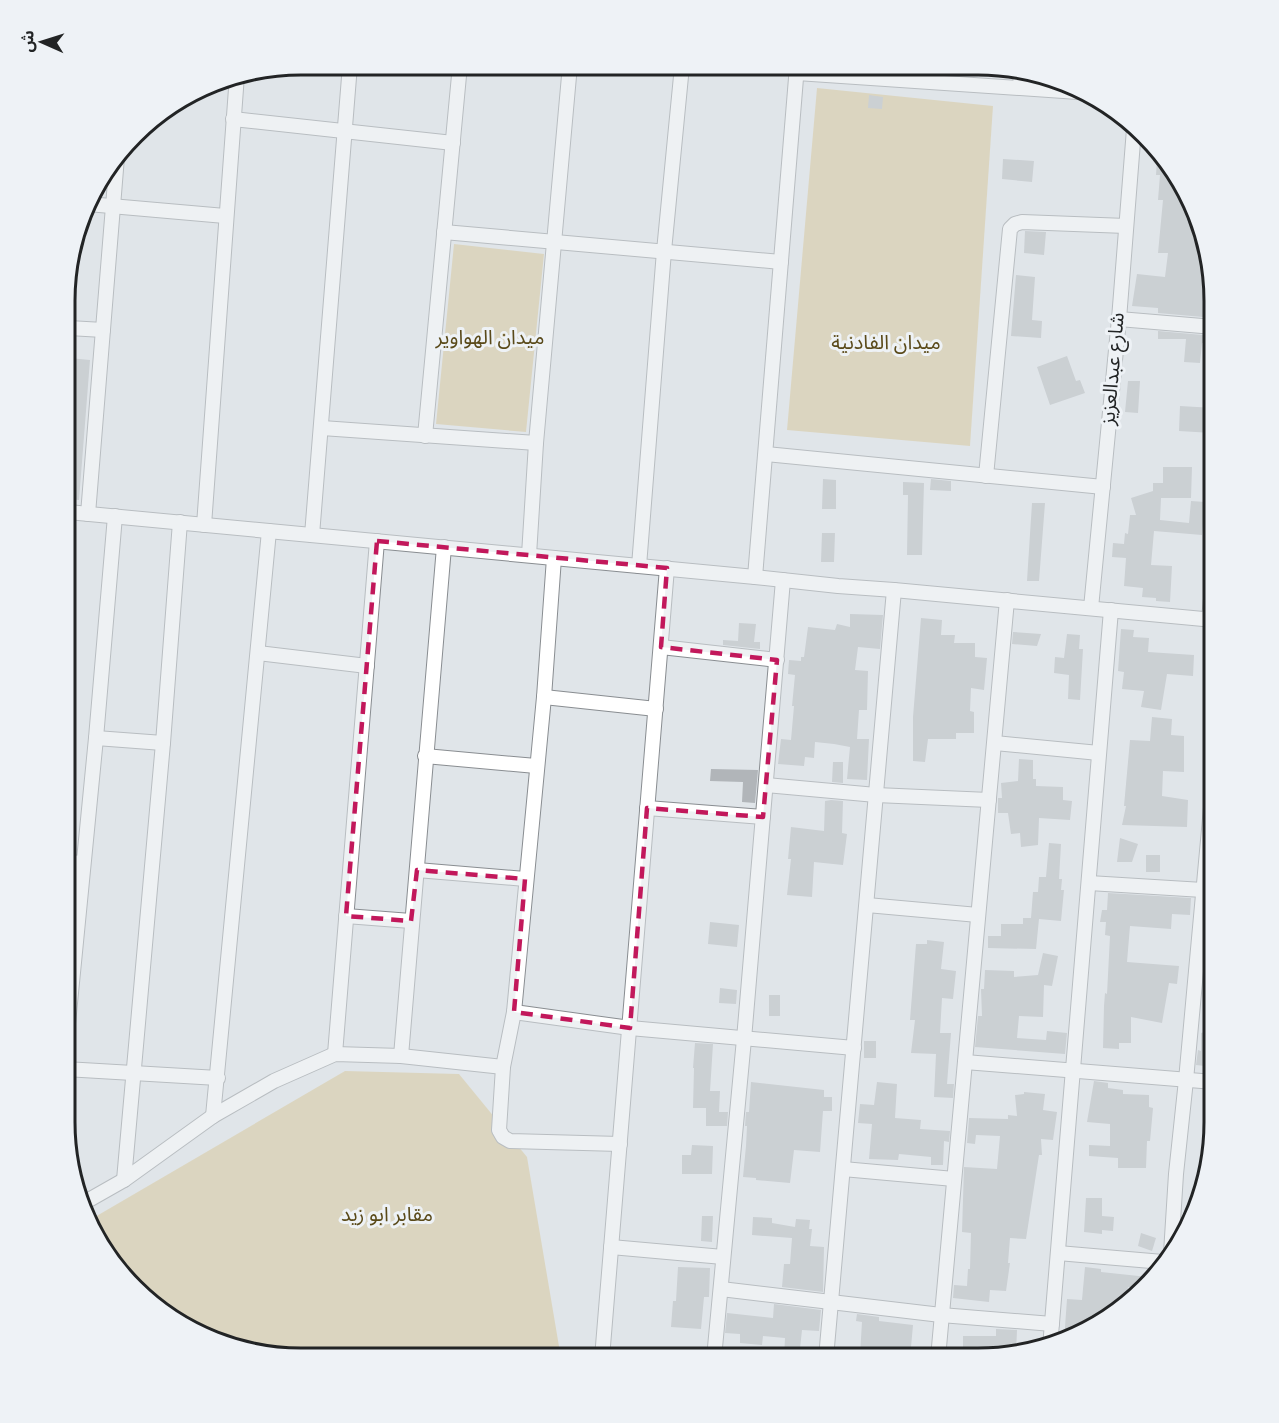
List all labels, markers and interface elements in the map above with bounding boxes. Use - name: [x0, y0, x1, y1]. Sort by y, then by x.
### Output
- north arrow: [12, 12, 72, 72]
- text: ش: [18, 30, 40, 53]
- street label: شارع عبدالعزيز: [1096, 312, 1132, 427]
- park label: ميدان الهواوير: [435, 326, 544, 352]
- park label: ميدان الفادنية: [831, 331, 941, 357]
- park label: مقابر ابو زيد: [341, 1203, 433, 1229]

